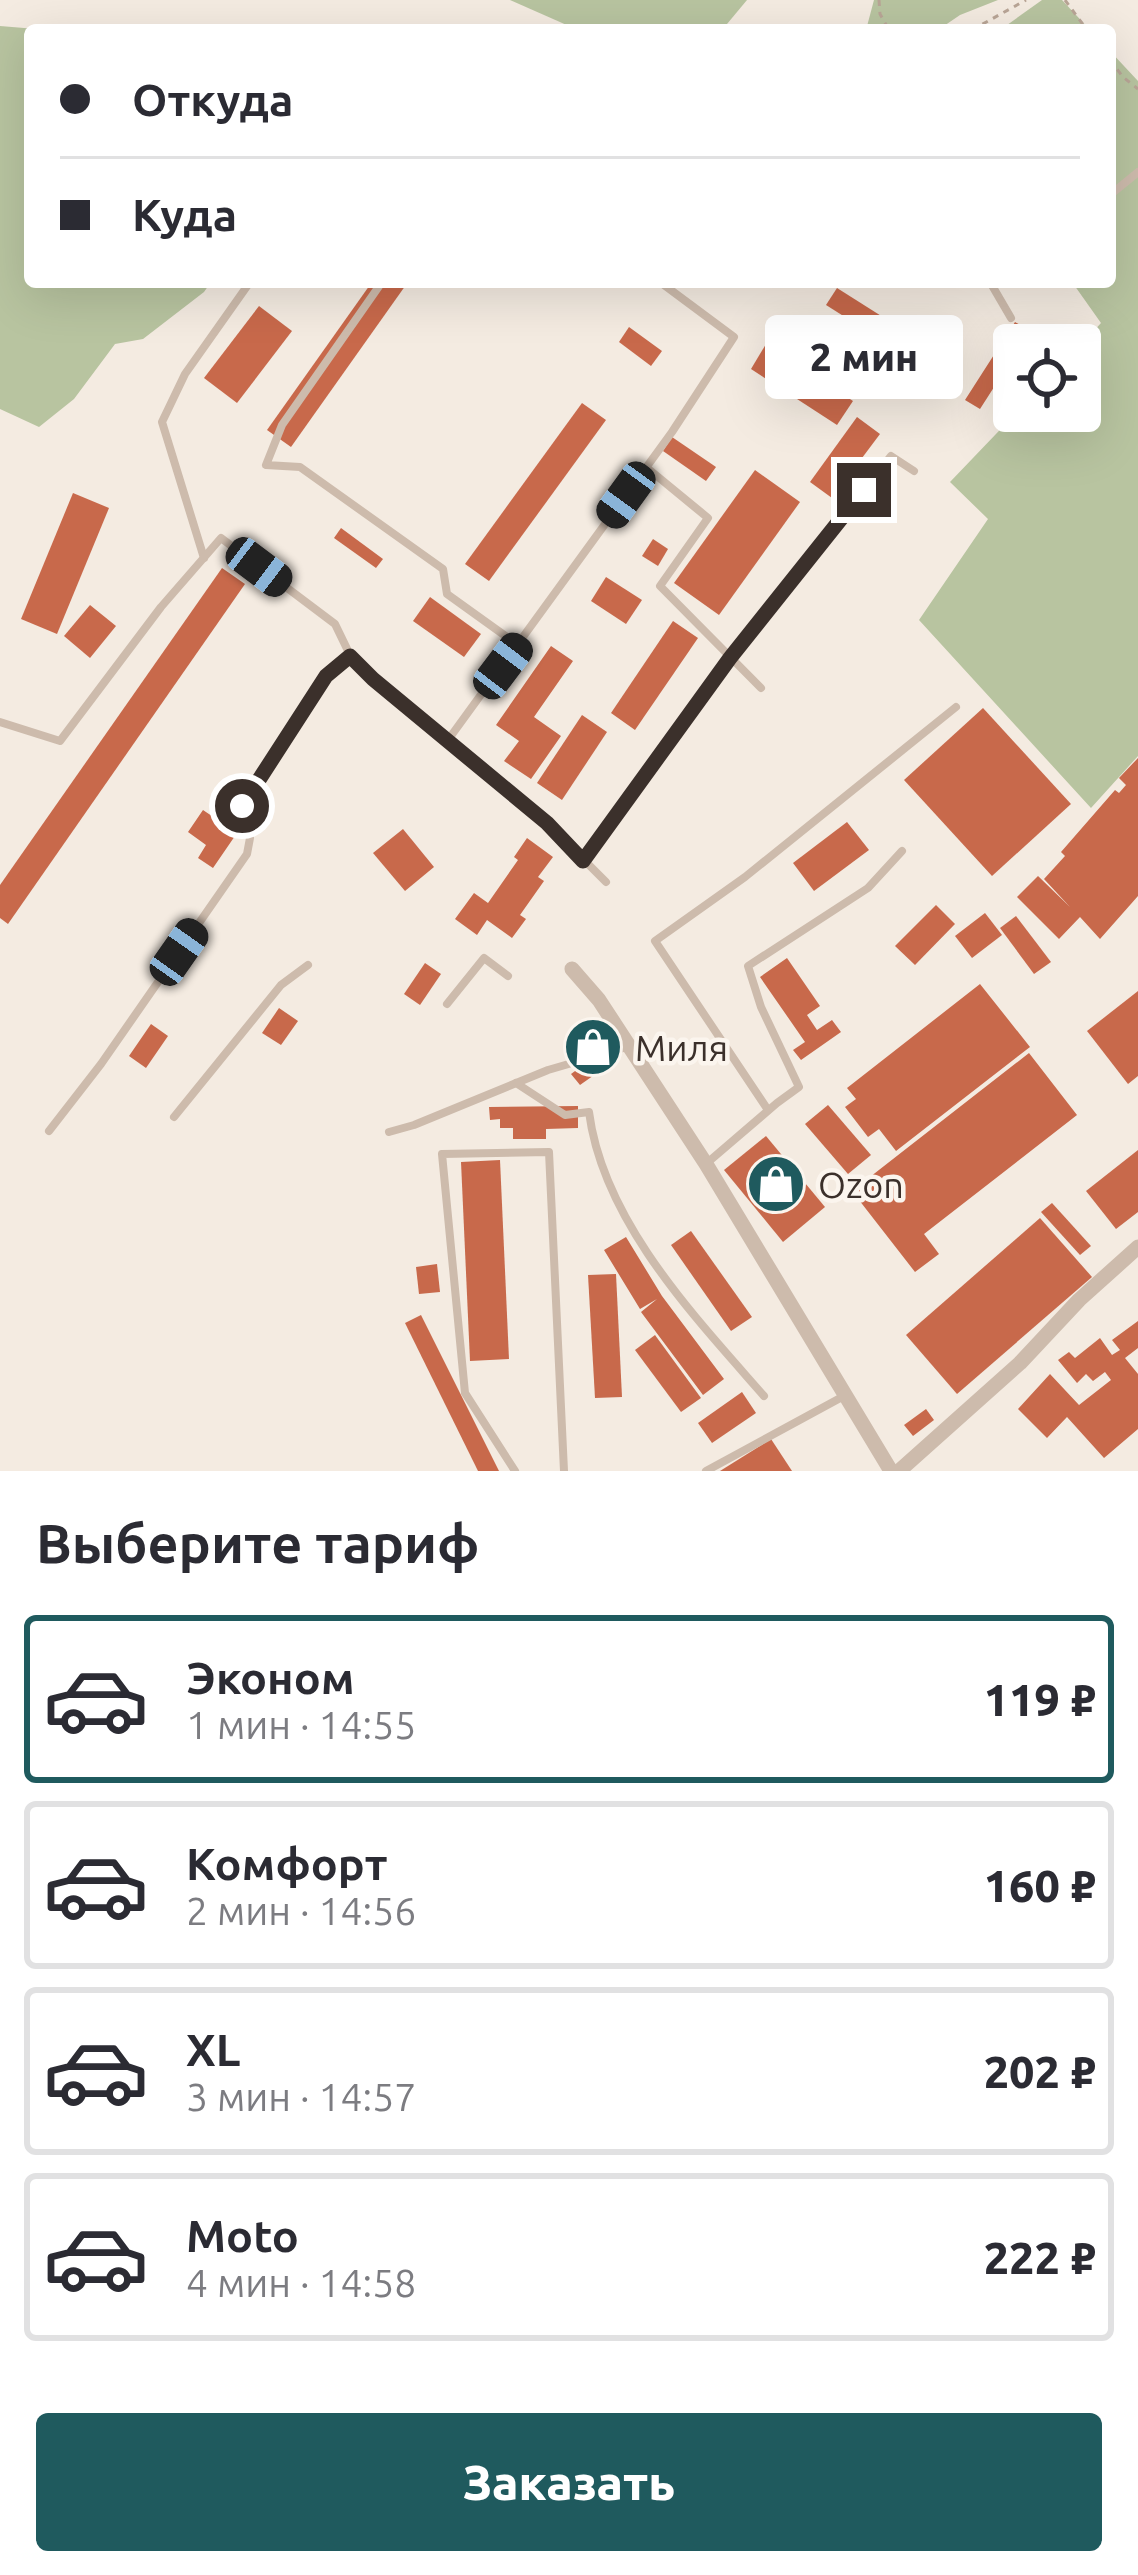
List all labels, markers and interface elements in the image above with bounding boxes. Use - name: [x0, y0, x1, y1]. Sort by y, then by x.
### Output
- text: Откуда: [132, 74, 293, 125]
- text: Куда: [132, 189, 237, 240]
- callout: 2 мин: [765, 316, 963, 400]
- map controls: [993, 324, 1101, 432]
- button: locate: [993, 324, 1101, 432]
- text: 2 мин: [810, 335, 918, 378]
- car: [590, 455, 662, 535]
- route end: [837, 463, 891, 517]
- car: [219, 531, 299, 603]
- car: [467, 626, 539, 706]
- route start: [215, 779, 269, 833]
- car: [144, 912, 214, 992]
- shop icon: Миля: [562, 1016, 624, 1078]
- place label: Миля: [635, 1027, 728, 1068]
- shop icon: Ozon: [745, 1153, 807, 1215]
- place label: Ozon: [818, 1164, 904, 1205]
- text: Выберите тариф: [36, 1513, 480, 1573]
- icon: car: [42, 1645, 150, 1753]
- text: Эконом: [186, 1652, 355, 1703]
- text: 119 ₽: [984, 1674, 1096, 1725]
- text: 1 мин · 14:55: [186, 1703, 416, 1746]
- icon: car: [42, 1831, 150, 1939]
- text: Комфорт: [186, 1838, 388, 1889]
- text: 160 ₽: [984, 1860, 1096, 1911]
- text: 2 мин · 14:56: [186, 1889, 416, 1932]
- icon: car: [42, 2017, 150, 2125]
- text: XL: [186, 2024, 240, 2075]
- text: 202 ₽: [984, 2046, 1096, 2097]
- text: 3 мин · 14:57: [186, 2075, 416, 2118]
- icon: car: [42, 2203, 150, 2311]
- text: Moto: [186, 2210, 299, 2261]
- text: 222 ₽: [984, 2232, 1096, 2283]
- text: 4 мин · 14:58: [186, 2261, 416, 2304]
- button: Заказать: [36, 2413, 1102, 2551]

